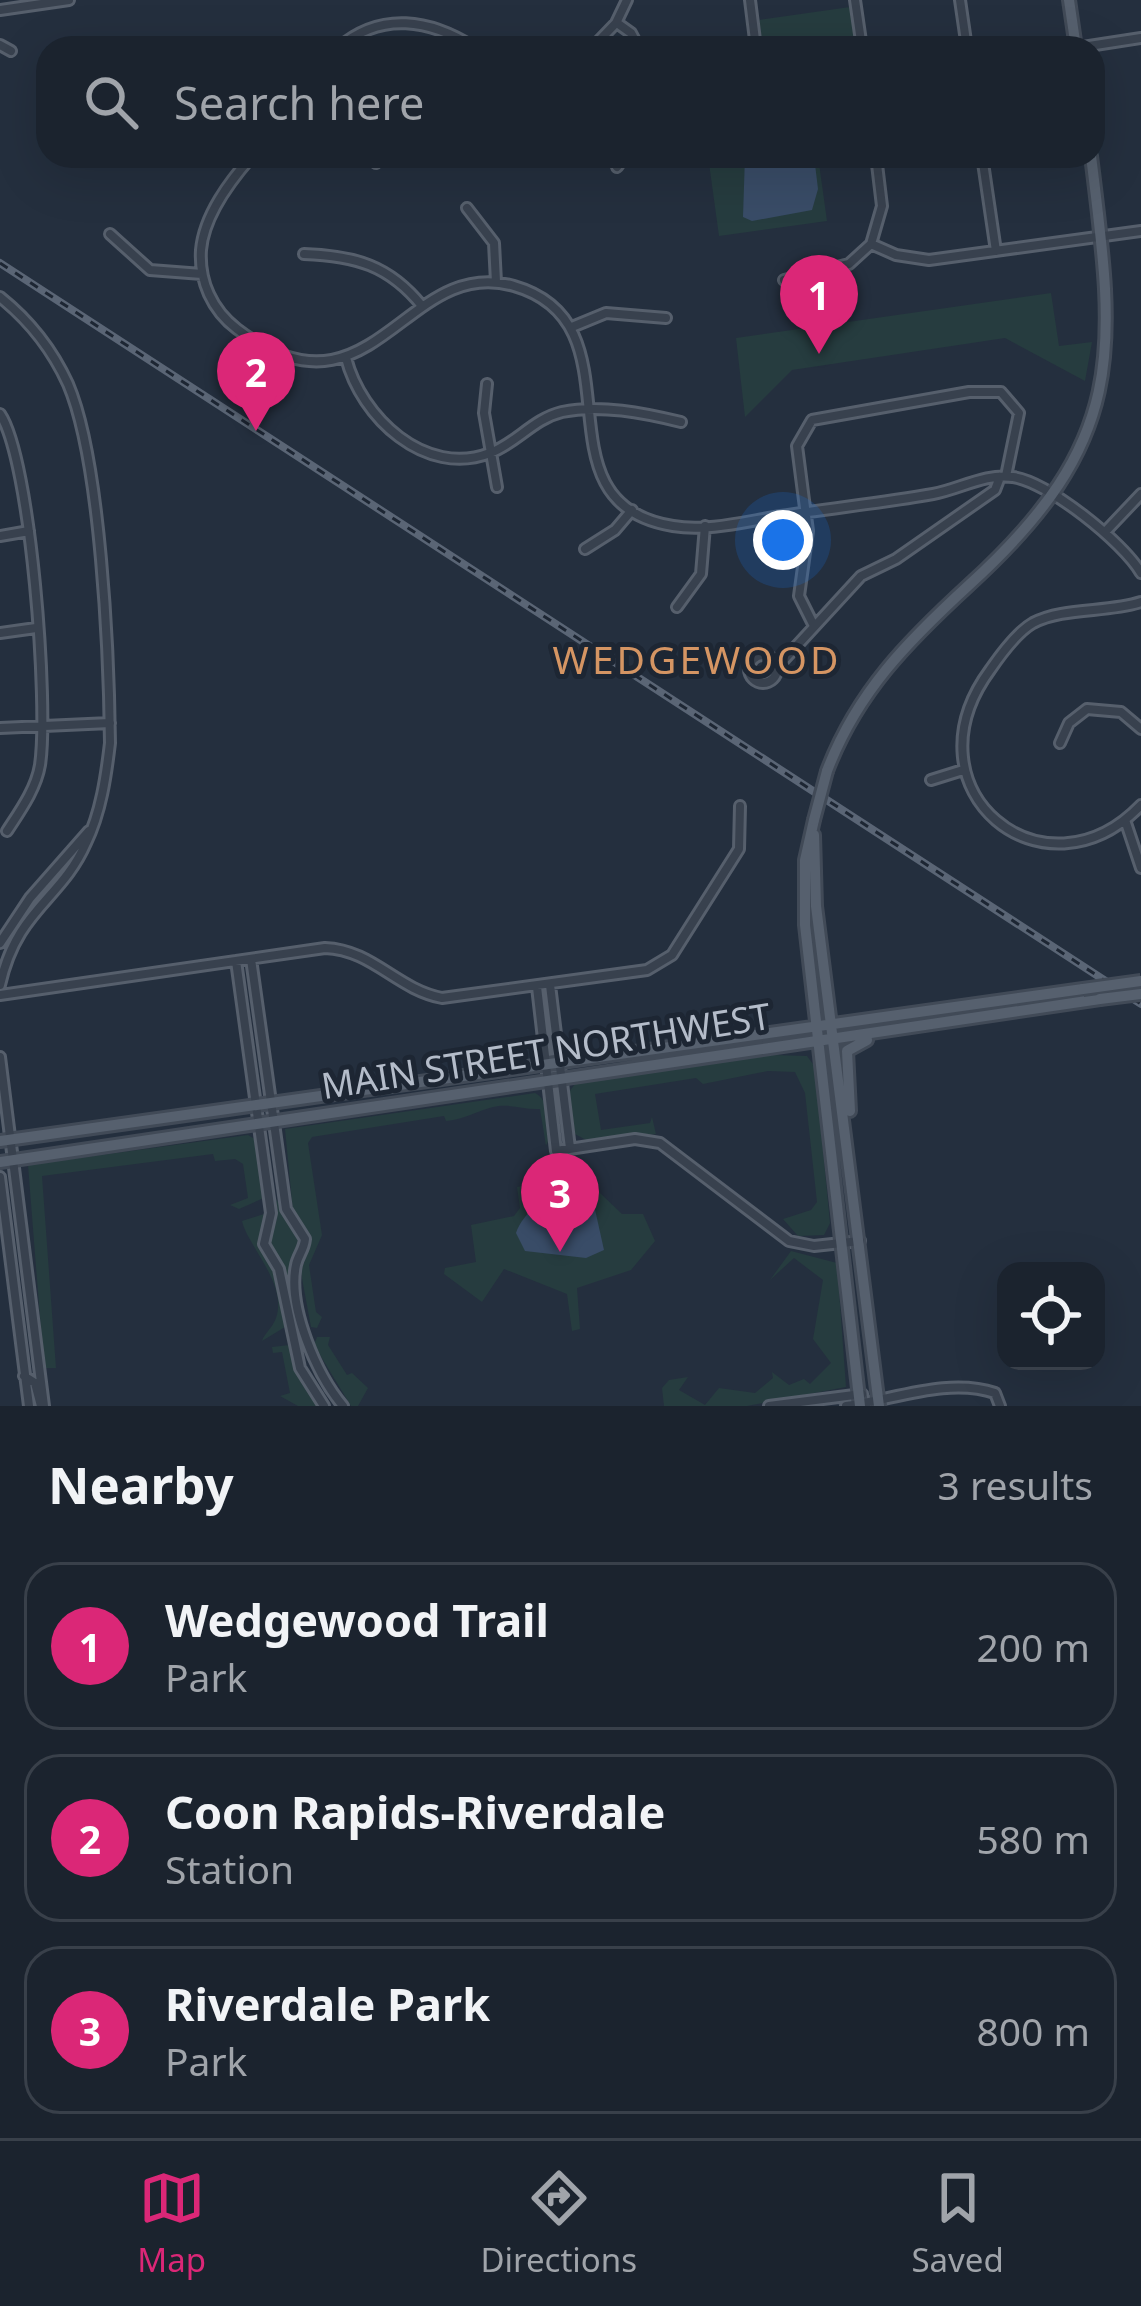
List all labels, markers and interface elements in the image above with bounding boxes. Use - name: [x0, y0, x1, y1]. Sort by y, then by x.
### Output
- search box: [36, 36, 1105, 168]
- icon: search: [78, 69, 144, 135]
- text: Search here: [174, 72, 424, 133]
- pin: 1: [780, 255, 858, 354]
- pin: 2: [217, 332, 295, 431]
- your location: [753, 510, 813, 570]
- district label: WEDGEWOOD: [553, 632, 841, 685]
- street label: MAIN STREET NORTHWEST: [318, 991, 774, 1110]
- pin: 3: [521, 1153, 599, 1252]
- map controls: [997, 1262, 1105, 1370]
- button: locate: [997, 1262, 1105, 1370]
- text: Nearby: [48, 1449, 234, 1519]
- text: 3 results: [938, 1458, 1093, 1511]
- text: Wedgewood Trail: [165, 1589, 549, 1650]
- text: 1: [79, 1620, 101, 1673]
- text: 200 m: [976, 1620, 1090, 1673]
- text: Park: [165, 1650, 247, 1703]
- text: Coon Rapids-Riverdale: [165, 1781, 665, 1842]
- text: 2: [79, 1812, 101, 1865]
- text: 580 m: [976, 1812, 1090, 1865]
- text: Station: [165, 1842, 294, 1895]
- text: Riverdale Park: [165, 1973, 490, 2034]
- text: 3: [79, 2004, 101, 2057]
- text: 800 m: [976, 2004, 1090, 2057]
- text: Park: [165, 2034, 247, 2087]
- tab: Map: [137, 2165, 206, 2282]
- tab: Directions: [480, 2165, 637, 2282]
- tab: Saved: [911, 2165, 1004, 2282]

